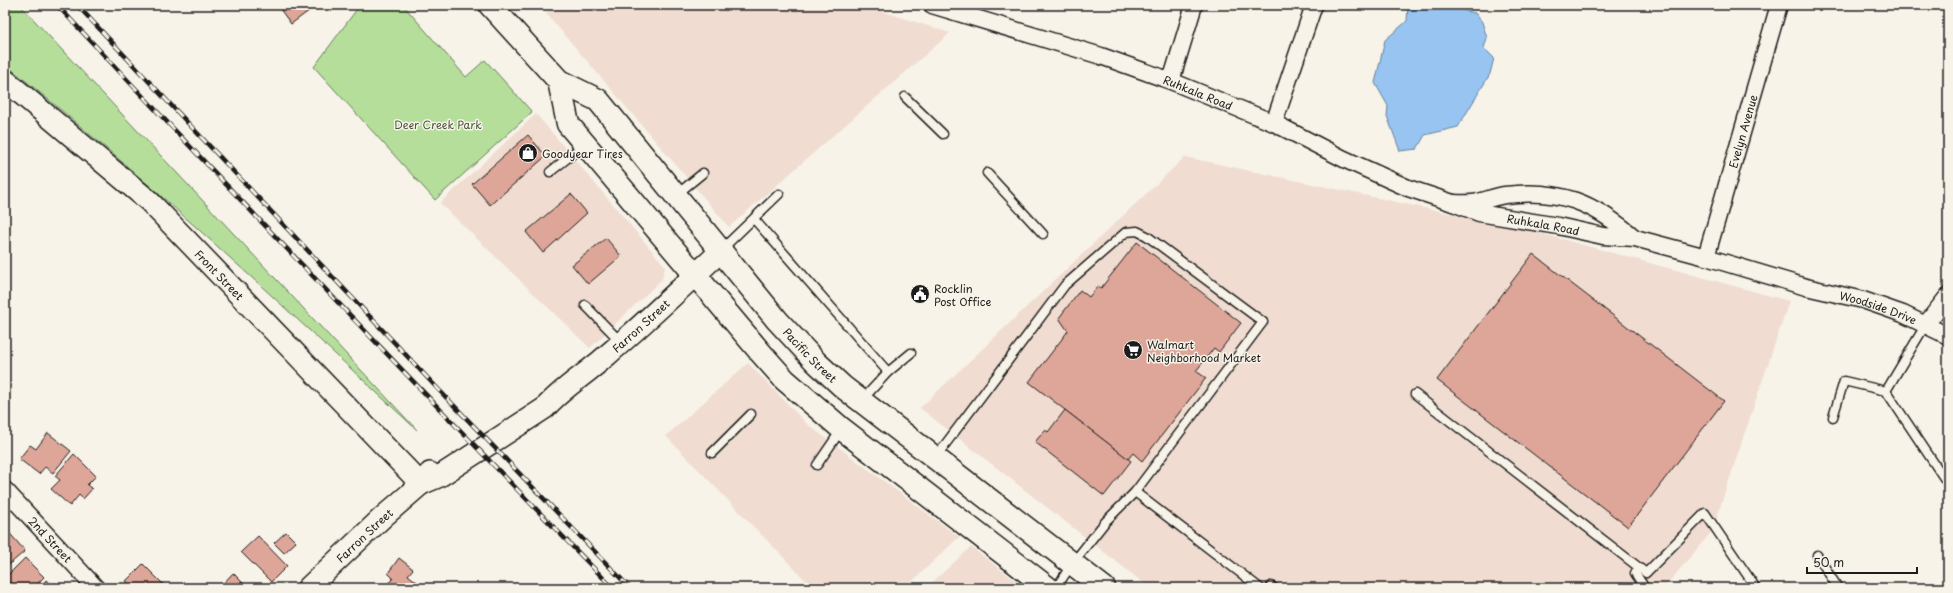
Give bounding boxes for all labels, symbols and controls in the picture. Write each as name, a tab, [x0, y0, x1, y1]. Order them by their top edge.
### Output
street label: Ruhkala Road	[1161, 70, 1235, 114]
street label: Evelyn Avenue	[1724, 92, 1761, 170]
park label: Deer Creek Park	[394, 116, 482, 133]
shop icon: Goodyear Tires	[517, 142, 539, 164]
place label: Goodyear Tires	[542, 145, 623, 162]
street label: Ruhkala Road	[1506, 209, 1581, 239]
street label: Front Street	[191, 245, 248, 304]
place label: Rocklin Post Office	[934, 280, 992, 310]
public building icon: Rocklin Post Office	[909, 283, 931, 305]
street label: Woodside Drive	[1838, 286, 1920, 328]
street label: Farron Street	[608, 295, 673, 356]
street label: Pacific Street	[780, 324, 842, 387]
place label: Walmart Neighborhood Market	[1147, 336, 1262, 366]
supermarket icon: Walmart Neighborhood Market	[1122, 339, 1144, 361]
street label: Farron Street	[332, 504, 396, 566]
street label: 2nd Street	[25, 512, 77, 566]
scale bar	[1807, 549, 1917, 575]
text: 50 m	[1813, 553, 1844, 571]

